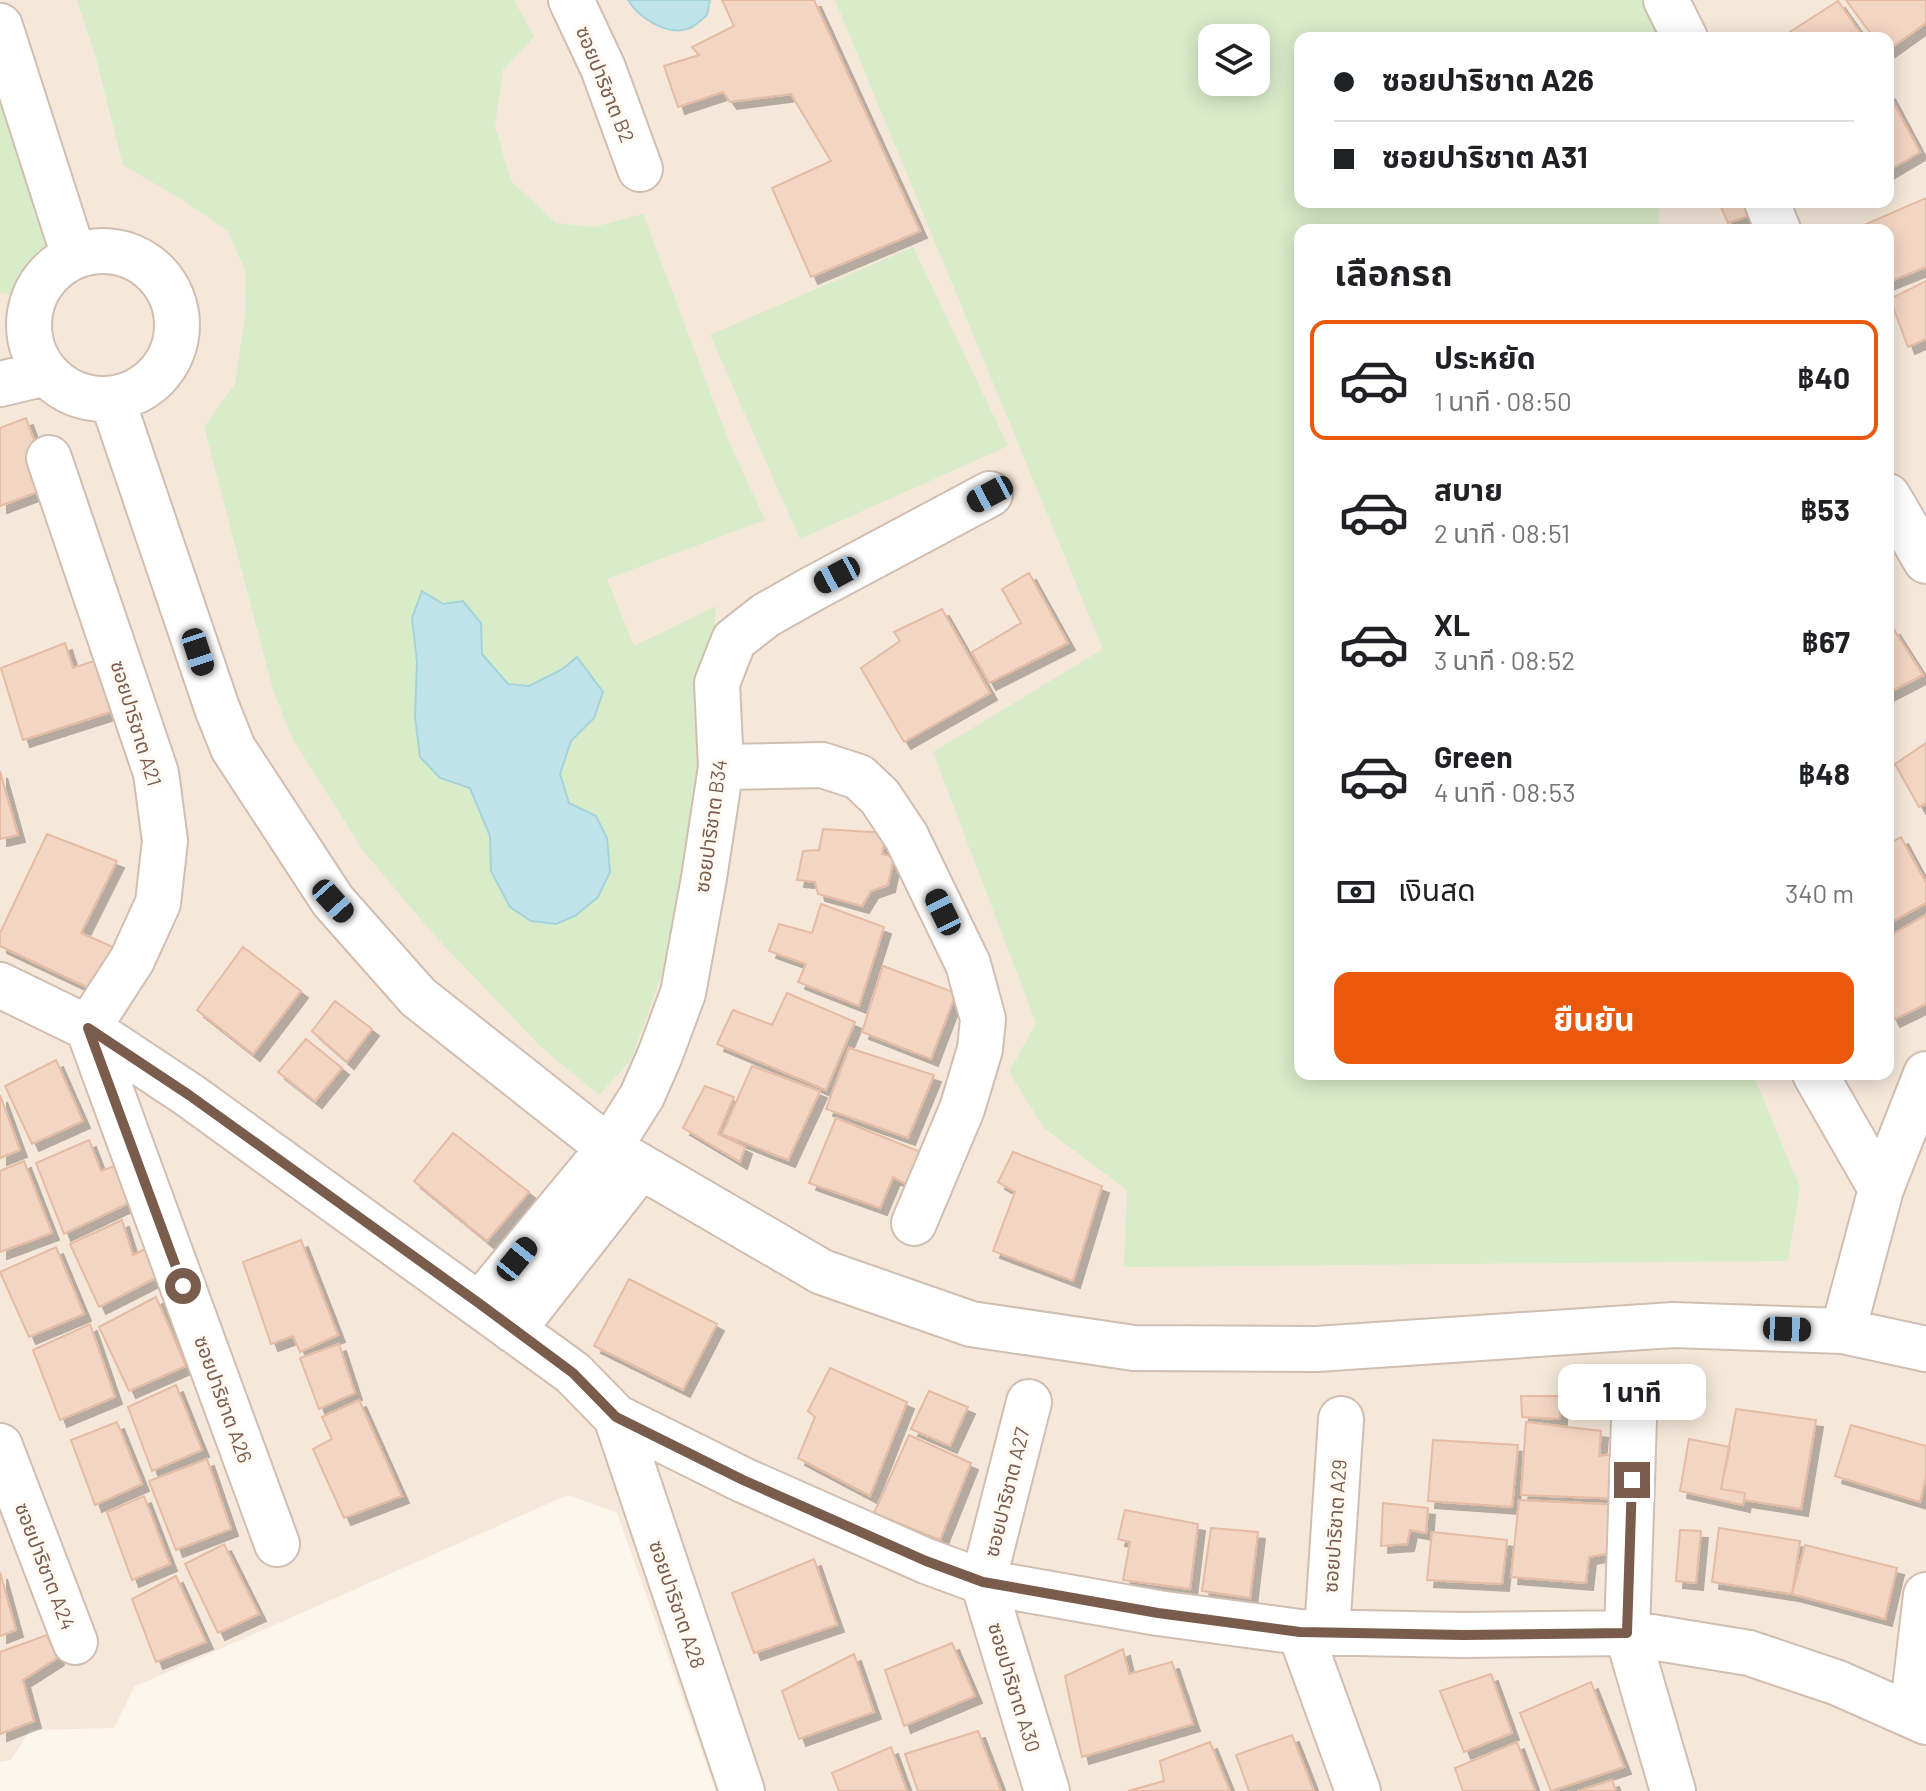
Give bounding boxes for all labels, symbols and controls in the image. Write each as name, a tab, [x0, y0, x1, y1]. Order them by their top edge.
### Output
street label: ซอยปาริชาต B2	[572, 22, 640, 146]
map controls	[1198, 24, 1270, 96]
button: layers	[1198, 24, 1270, 96]
text: ซอยปาริชาต A26	[1382, 61, 1594, 97]
text: ซอยปาริชาต A31	[1382, 138, 1588, 174]
text: เลือกรถ	[1334, 250, 1453, 293]
text: ประหยัด	[1434, 339, 1536, 375]
icon: car	[1338, 344, 1410, 416]
text: ฿40	[1797, 359, 1850, 395]
text: 1 นาที · 08:50	[1434, 385, 1572, 416]
text: สบาย	[1434, 471, 1503, 507]
car	[963, 472, 1017, 516]
icon: car	[1338, 476, 1410, 548]
text: ฿53	[1800, 491, 1850, 527]
text: 2 นาที · 08:51	[1434, 517, 1570, 548]
car	[810, 553, 864, 597]
text: XL	[1434, 606, 1470, 642]
icon: car	[1338, 608, 1410, 680]
text: ฿67	[1802, 623, 1850, 659]
car	[179, 625, 217, 679]
text: 3 นาที · 08:52	[1434, 644, 1575, 675]
street label: ซอยปาริชาต A21	[107, 657, 167, 789]
text: Green	[1434, 738, 1513, 774]
icon: car	[1338, 740, 1410, 812]
text: ฿48	[1798, 755, 1850, 791]
street label: ซอยปาริชาต B34	[689, 758, 731, 894]
text: 4 นาที · 08:53	[1434, 776, 1576, 807]
icon: cash	[1334, 870, 1378, 914]
text: เงินสด	[1398, 871, 1476, 907]
car	[308, 875, 358, 927]
text: 340 m	[1785, 877, 1854, 908]
car	[922, 885, 964, 939]
button: ยืนยัน	[1334, 972, 1854, 1064]
car	[493, 1233, 541, 1285]
route start	[165, 1268, 201, 1304]
car	[1763, 1316, 1811, 1342]
street label: ซอยปาริชาต A26	[190, 1332, 258, 1466]
callout: 1 นาที	[1558, 1364, 1706, 1420]
text: 1 นาที	[1602, 1376, 1662, 1407]
street label: ซอยปาริชาต A27	[978, 1424, 1034, 1559]
street label: ซอยปาริชาต A29	[1317, 1459, 1351, 1593]
route end	[1614, 1462, 1650, 1498]
street label: ซอยปาริชาต A24	[11, 1499, 81, 1633]
street label: ซอยปาริชาต A28	[645, 1537, 711, 1671]
street label: ซอยปาริชาต A30	[984, 1619, 1046, 1755]

